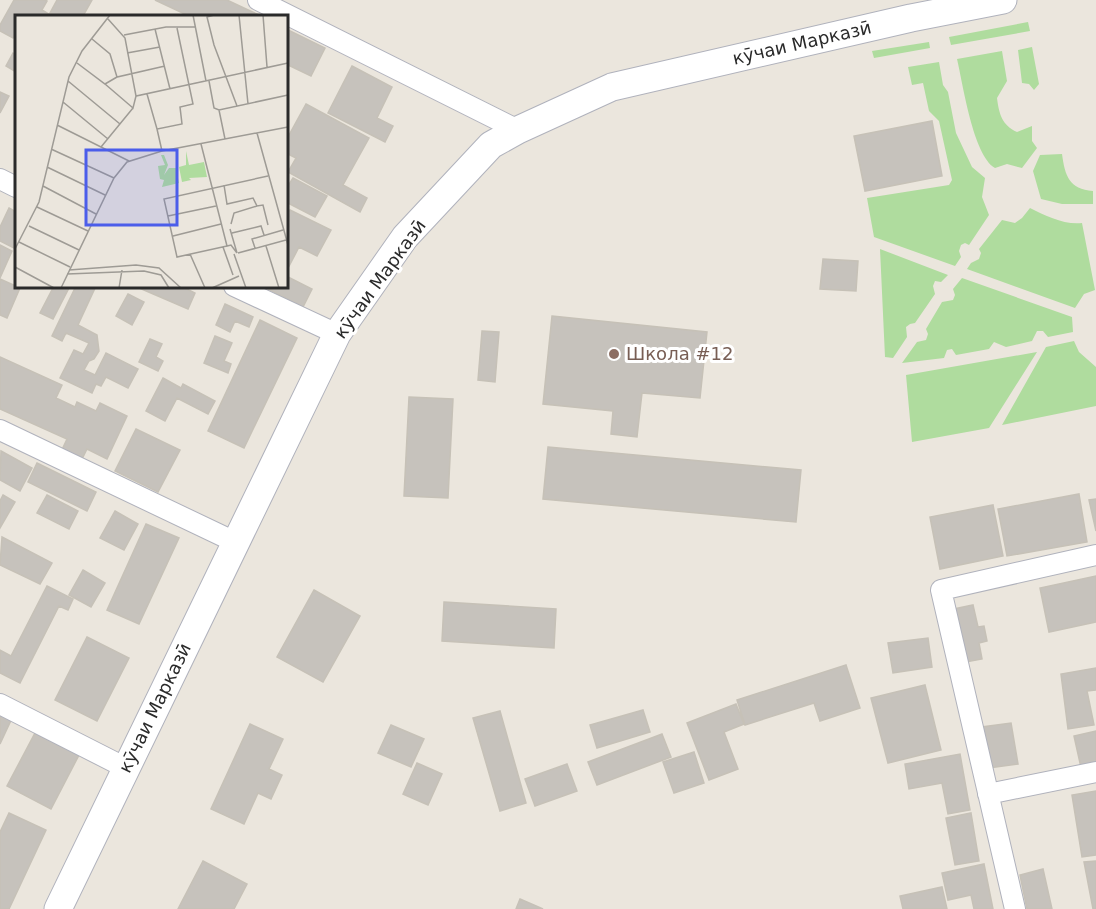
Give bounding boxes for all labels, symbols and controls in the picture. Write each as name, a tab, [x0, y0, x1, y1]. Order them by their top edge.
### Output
inset map	[15, 15, 288, 288]
street label: кӯчаи Марказӣ	[730, 16, 873, 69]
street label: кӯчаи Марказӣ	[329, 215, 430, 342]
place label: Школа #12	[626, 343, 733, 364]
marker: Школа #12	[607, 347, 621, 361]
street label: кӯчаи Марказӣ	[114, 639, 195, 776]

